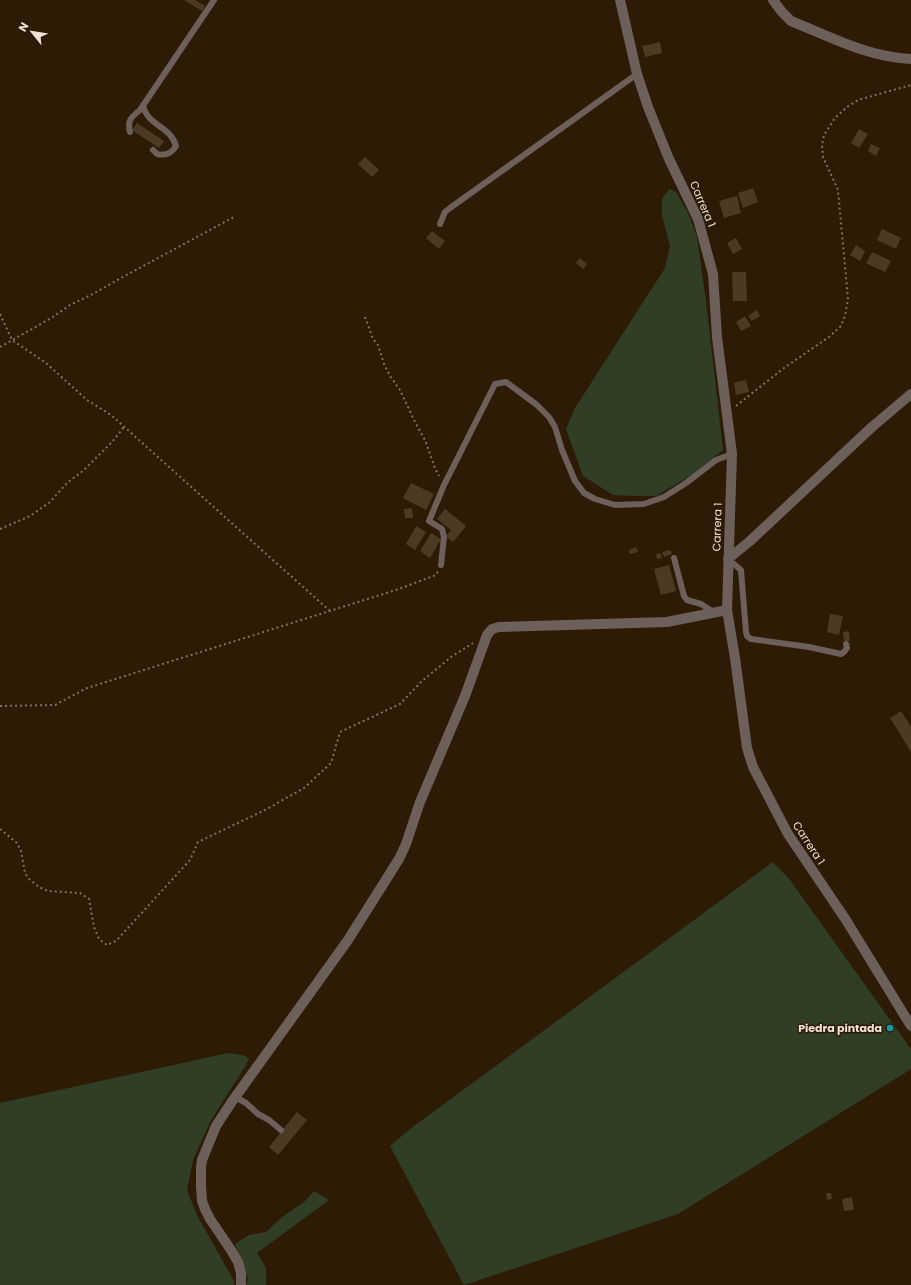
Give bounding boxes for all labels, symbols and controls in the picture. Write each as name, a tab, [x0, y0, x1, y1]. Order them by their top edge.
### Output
north arrow	[12, 12, 52, 52]
text: N	[14, 19, 32, 35]
street label: Carrera 1	[686, 178, 720, 230]
street label: Carrera 1	[708, 502, 726, 552]
street label: Carrera 1	[789, 818, 829, 868]
place label: Piedra pintada	[798, 1020, 882, 1036]
marker: Piedra pintada	[885, 1023, 895, 1033]

